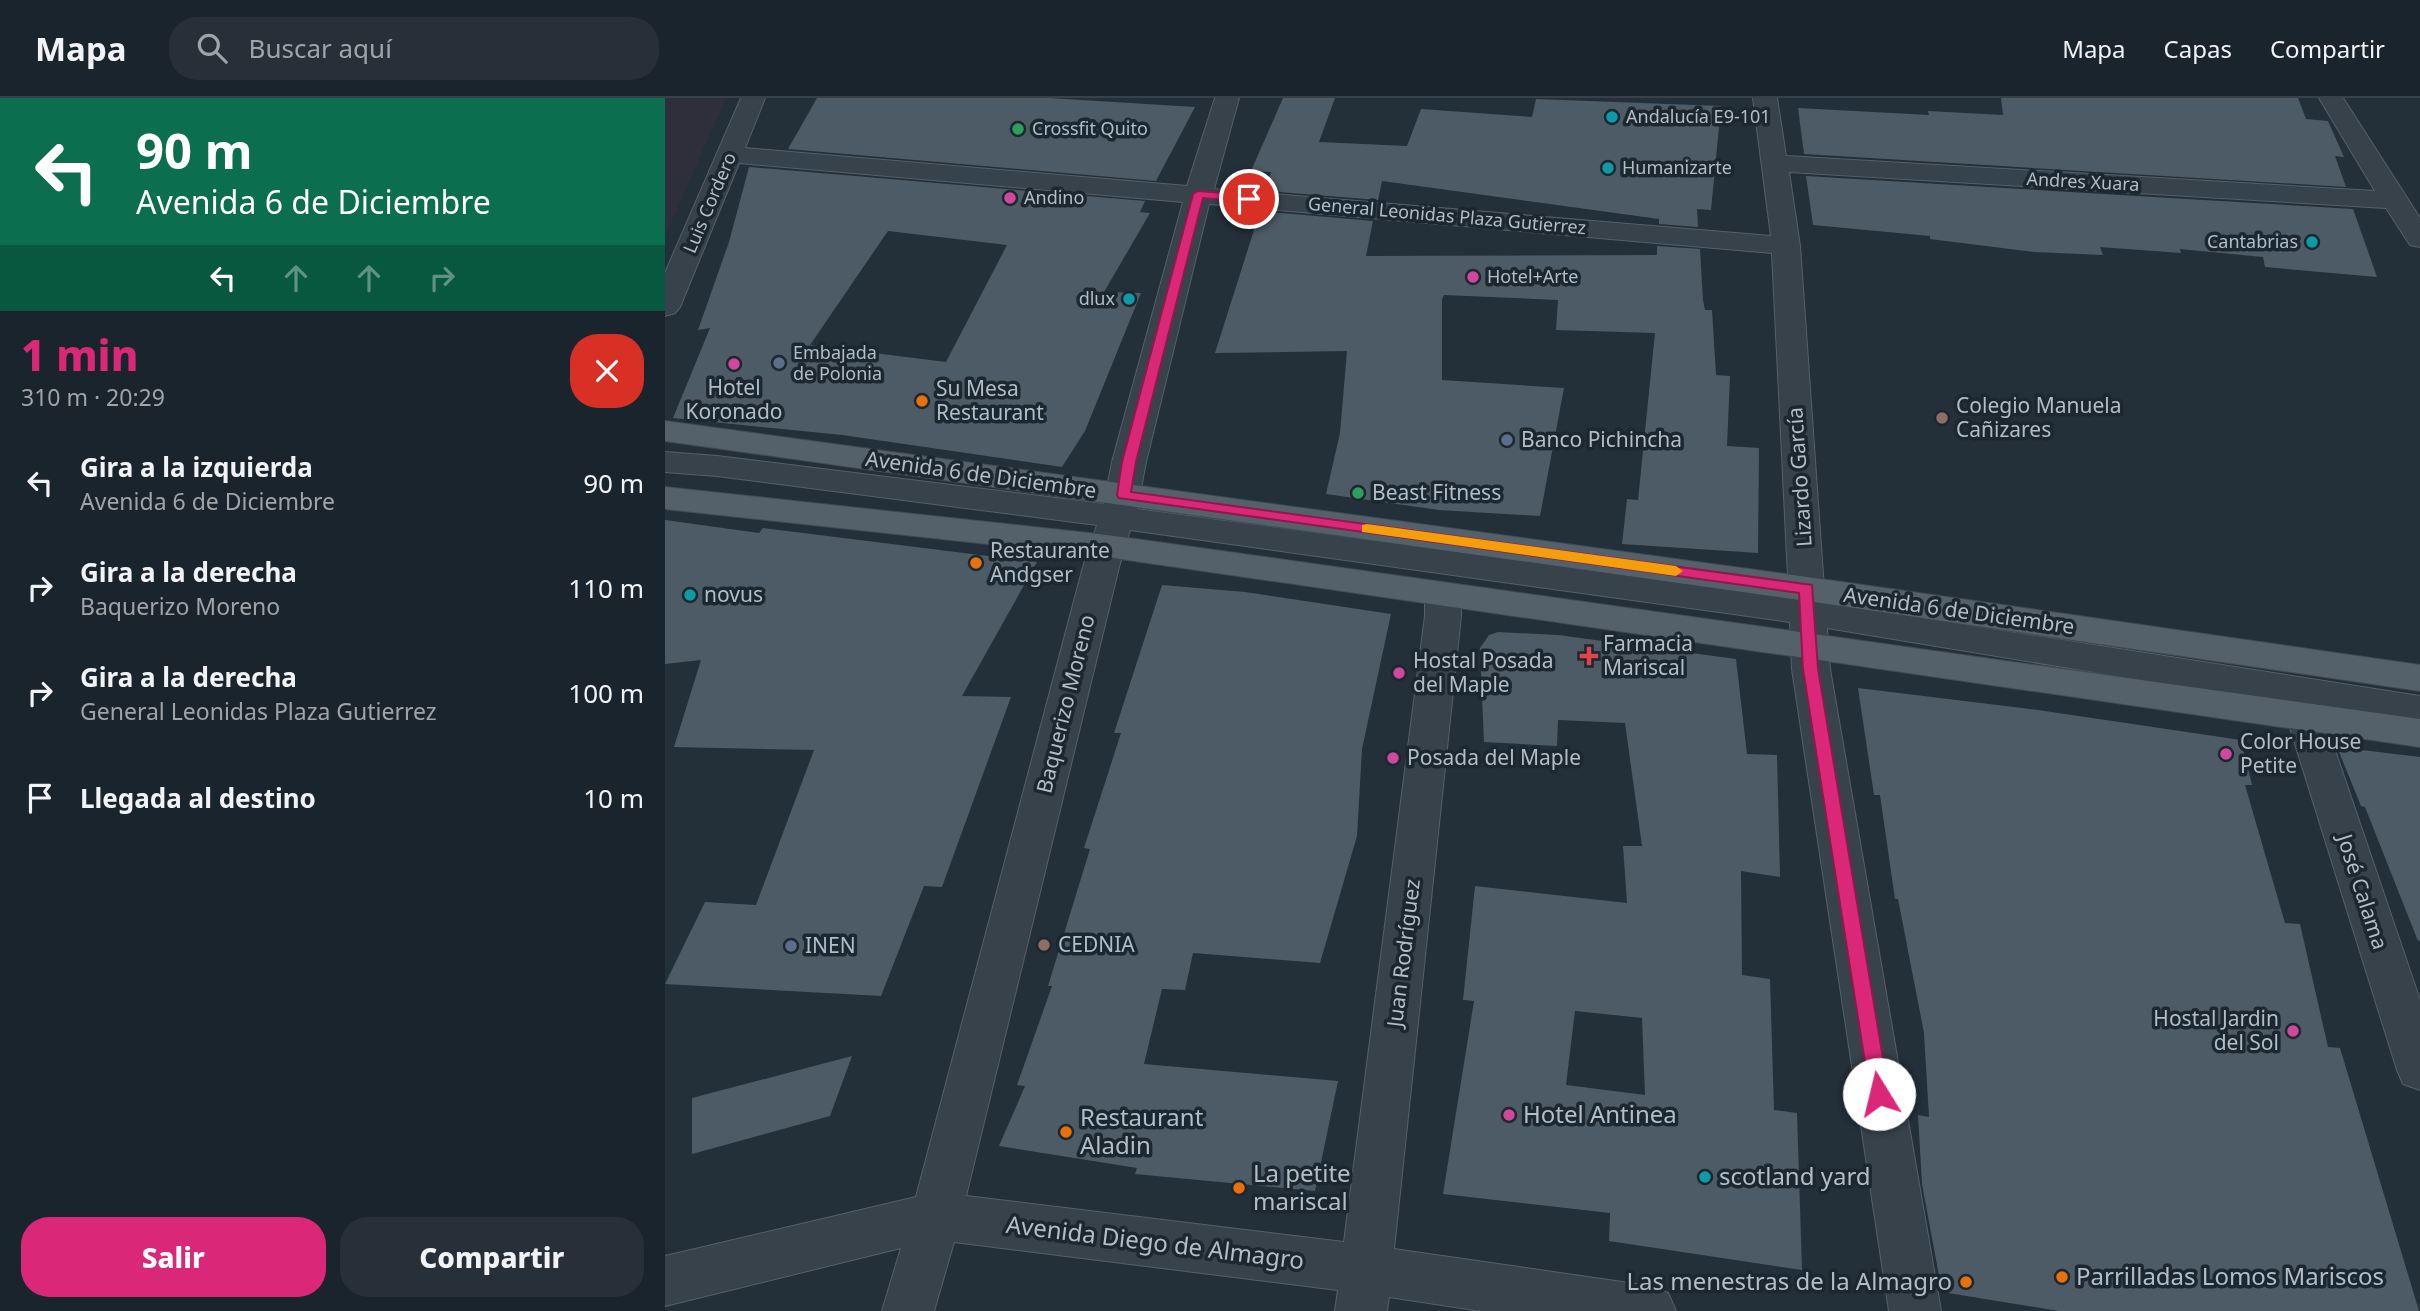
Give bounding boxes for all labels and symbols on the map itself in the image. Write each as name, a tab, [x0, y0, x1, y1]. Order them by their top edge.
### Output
place label: Andalucía E9-101	[1626, 104, 1771, 128]
marker: Andalucía E9-101	[1604, 109, 1620, 125]
place label: Crossfit Quito	[1032, 116, 1148, 140]
marker: Crossfit Quito	[1010, 121, 1026, 137]
street label: Luis Cordero	[677, 149, 741, 257]
place label: Humanizarte	[1622, 155, 1732, 179]
marker: Humanizarte	[1600, 160, 1616, 176]
street label: Andres Xuara	[2026, 166, 2140, 196]
pin	[1219, 169, 1279, 229]
place label: Andino	[1024, 185, 1084, 209]
marker: Andino	[1002, 190, 1018, 206]
street label: General Leonidas Plaza Gutierrez	[1307, 191, 1587, 239]
place label: Cantabrias	[2207, 229, 2298, 253]
marker: Cantabrias	[2304, 234, 2320, 250]
place label: Hotel+Arte	[1487, 264, 1578, 288]
marker: Hotel+Arte	[1465, 269, 1481, 285]
place label: dlux	[1079, 286, 1115, 310]
marker: dlux	[1121, 291, 1137, 307]
place label: Embajada de Polonia	[793, 340, 882, 385]
marker: Embajada de Polonia	[771, 355, 787, 371]
marker: Hotel Koronado	[726, 356, 742, 372]
place label: Hotel Koronado	[685, 373, 783, 425]
place label: Su Mesa Restaurant	[936, 374, 1044, 426]
place label: Colegio Manuela Cañizares	[1956, 391, 2122, 443]
marker: Su Mesa Restaurant	[914, 393, 930, 409]
street label: Lizardo García	[1780, 406, 1818, 548]
marker: Colegio Manuela Cañizares	[1934, 410, 1950, 426]
place label: Banco Pichincha	[1521, 425, 1682, 453]
marker: Banco Pichincha	[1499, 432, 1515, 448]
street label: Avenida 6 de Diciembre	[864, 444, 1098, 504]
place label: Beast Fitness	[1372, 478, 1501, 506]
marker: Beast Fitness	[1350, 485, 1366, 501]
place label: Restaurante Andgser	[990, 536, 1110, 588]
marker: Restaurante Andgser	[968, 555, 984, 571]
place label: novus	[704, 580, 763, 608]
street label: Avenida 6 de Diciembre	[1842, 580, 2076, 640]
marker: novus	[682, 587, 698, 603]
street label: Baquerizo Moreno	[1029, 612, 1101, 796]
place label: Farmacia Mariscal	[1603, 629, 1693, 681]
place label: Hostal Posada del Maple	[1413, 646, 1554, 698]
marker: Farmacia Mariscal	[1581, 648, 1597, 664]
marker: Hostal Posada del Maple	[1391, 665, 1407, 681]
place label: Color House Petite	[2240, 727, 2361, 779]
place label: Posada del Maple	[1407, 743, 1581, 771]
marker: Color House Petite	[2218, 746, 2234, 762]
marker: Posada del Maple	[1385, 750, 1401, 766]
street label: José Calama	[2331, 829, 2395, 953]
street label: Juan Rodríguez	[1380, 877, 1426, 1031]
place label: CEDNIA	[1058, 930, 1135, 958]
place label: INEN	[805, 931, 856, 959]
marker: CEDNIA	[1036, 937, 1052, 953]
marker: INEN	[783, 938, 799, 954]
place label: Hostal Jardin del Sol	[2153, 1004, 2279, 1056]
marker: Hostal Jardin del Sol	[2285, 1023, 2301, 1039]
position arrow	[1842, 1057, 1916, 1131]
place label: Hotel Antinea	[1523, 1097, 1677, 1130]
place label: Restaurant Aladin	[1080, 1100, 1204, 1161]
marker: Hotel Antinea	[1501, 1107, 1517, 1123]
marker: Restaurant Aladin	[1058, 1124, 1074, 1140]
place label: La petite mariscal	[1253, 1156, 1351, 1217]
place label: scotland yard	[1719, 1159, 1871, 1192]
marker: scotland yard	[1697, 1169, 1713, 1185]
marker: La petite mariscal	[1231, 1180, 1247, 1196]
street label: Avenida Diego de Almagro	[1004, 1207, 1306, 1276]
place label: Parrilladas Lomos Mariscos	[2076, 1259, 2384, 1292]
place label: Las menestras de la Almagro	[1627, 1264, 1952, 1297]
marker: Parrilladas Lomos Mariscos	[2054, 1269, 2070, 1285]
marker: Las menestras de la Almagro	[1958, 1274, 1974, 1290]

